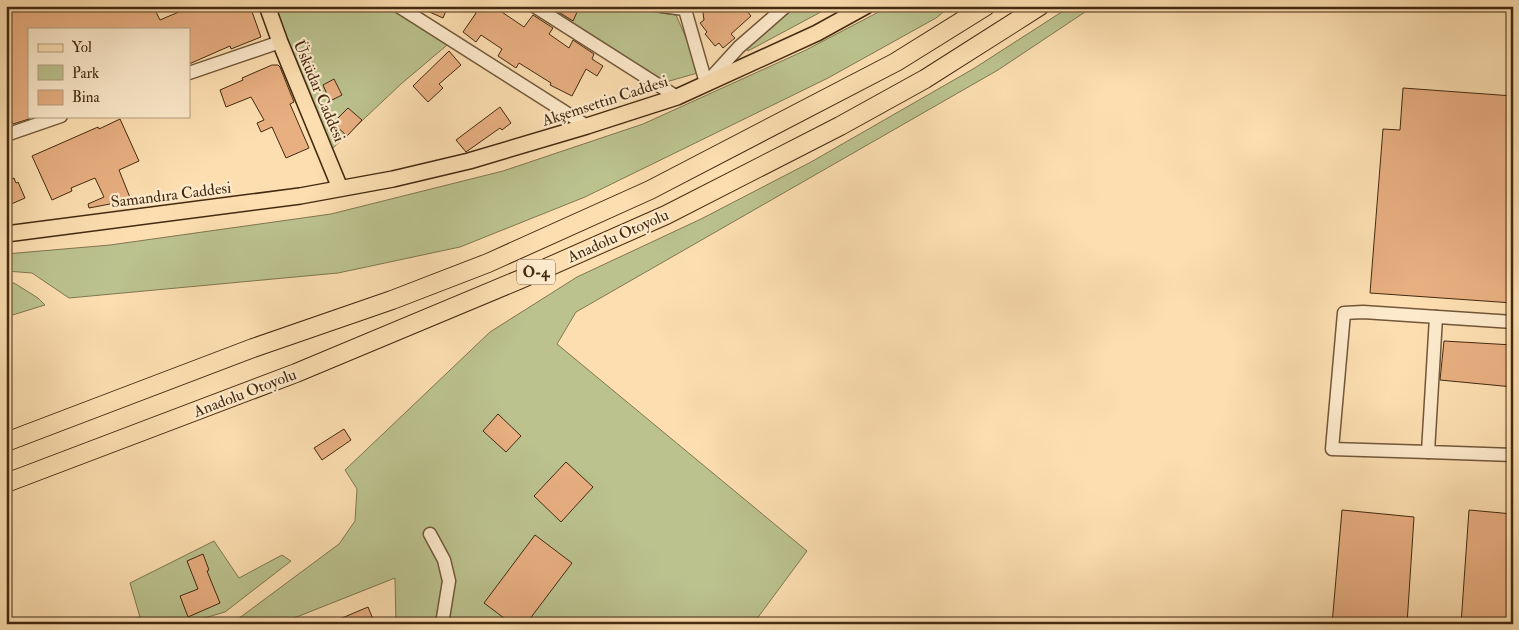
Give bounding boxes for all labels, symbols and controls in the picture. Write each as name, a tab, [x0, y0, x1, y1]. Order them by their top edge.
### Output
legend	[28, 28, 190, 118]
street label: Üsküdar Caddesi	[289, 37, 349, 145]
text: Yol	[72, 38, 92, 57]
text: Park	[72, 64, 99, 83]
street label: Akşemsettin Caddesi	[539, 71, 671, 131]
text: Bina	[72, 88, 100, 107]
street label: Samandıra Caddesi	[110, 178, 232, 212]
street label: Anadolu Otoyolu	[563, 205, 672, 268]
road number: O-4	[517, 260, 555, 284]
street label: Anadolu Otoyolu	[190, 364, 299, 422]

